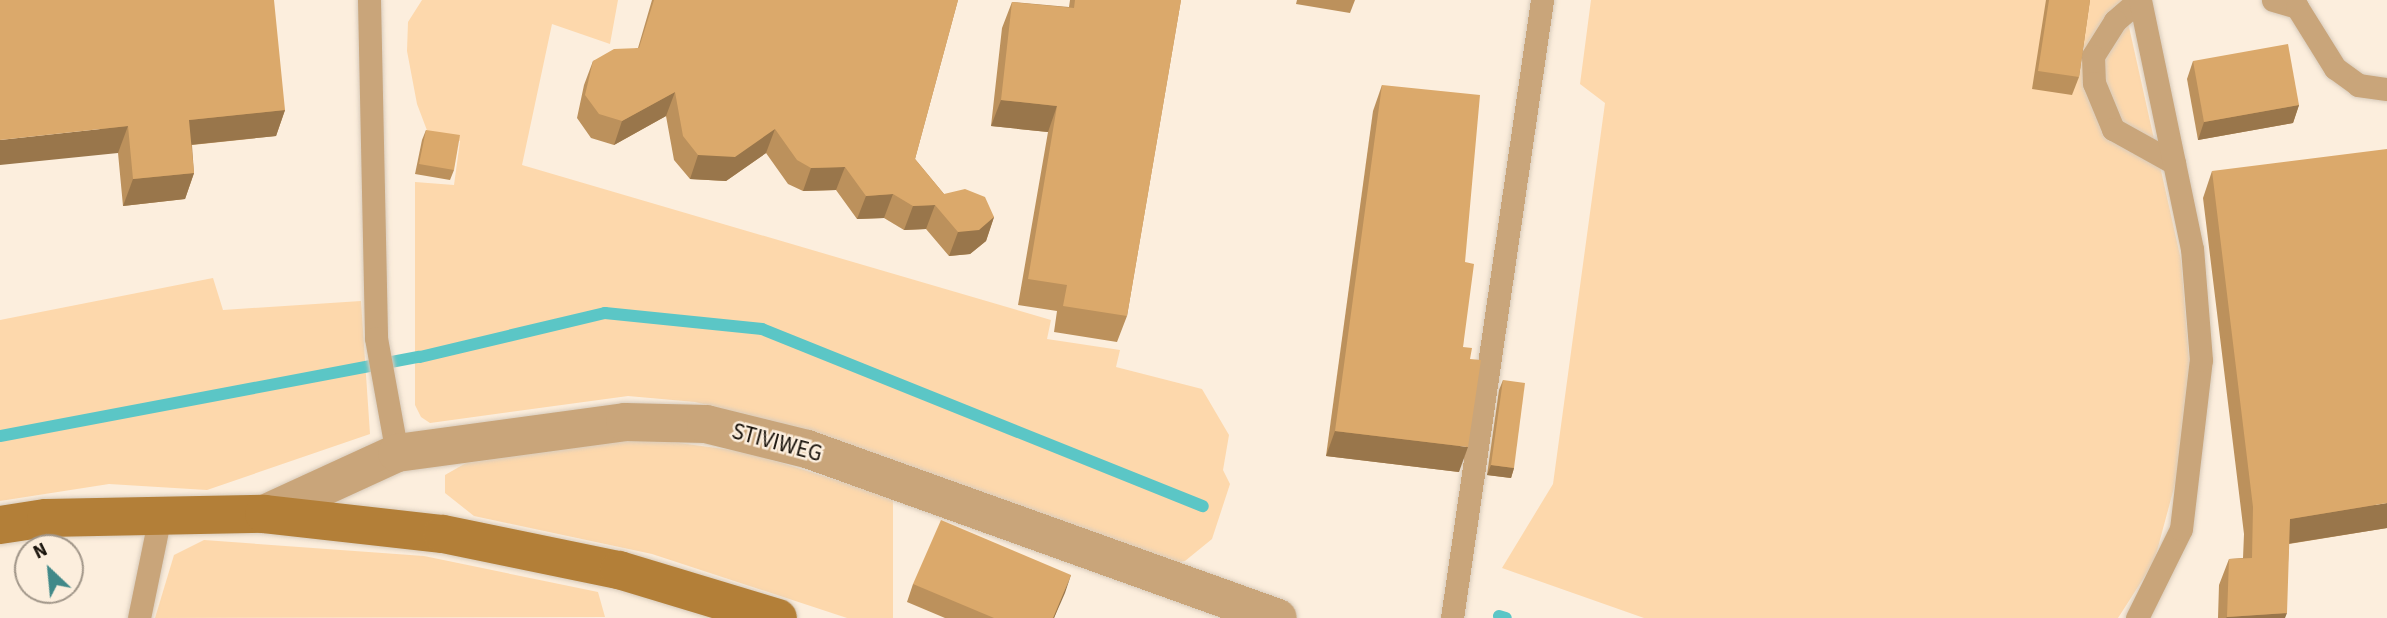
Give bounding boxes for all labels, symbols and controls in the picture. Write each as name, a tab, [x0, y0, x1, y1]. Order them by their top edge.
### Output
street label: STIVIWEG	[729, 418, 825, 468]
north arrow	[14, 534, 84, 604]
text: N	[29, 537, 52, 566]

